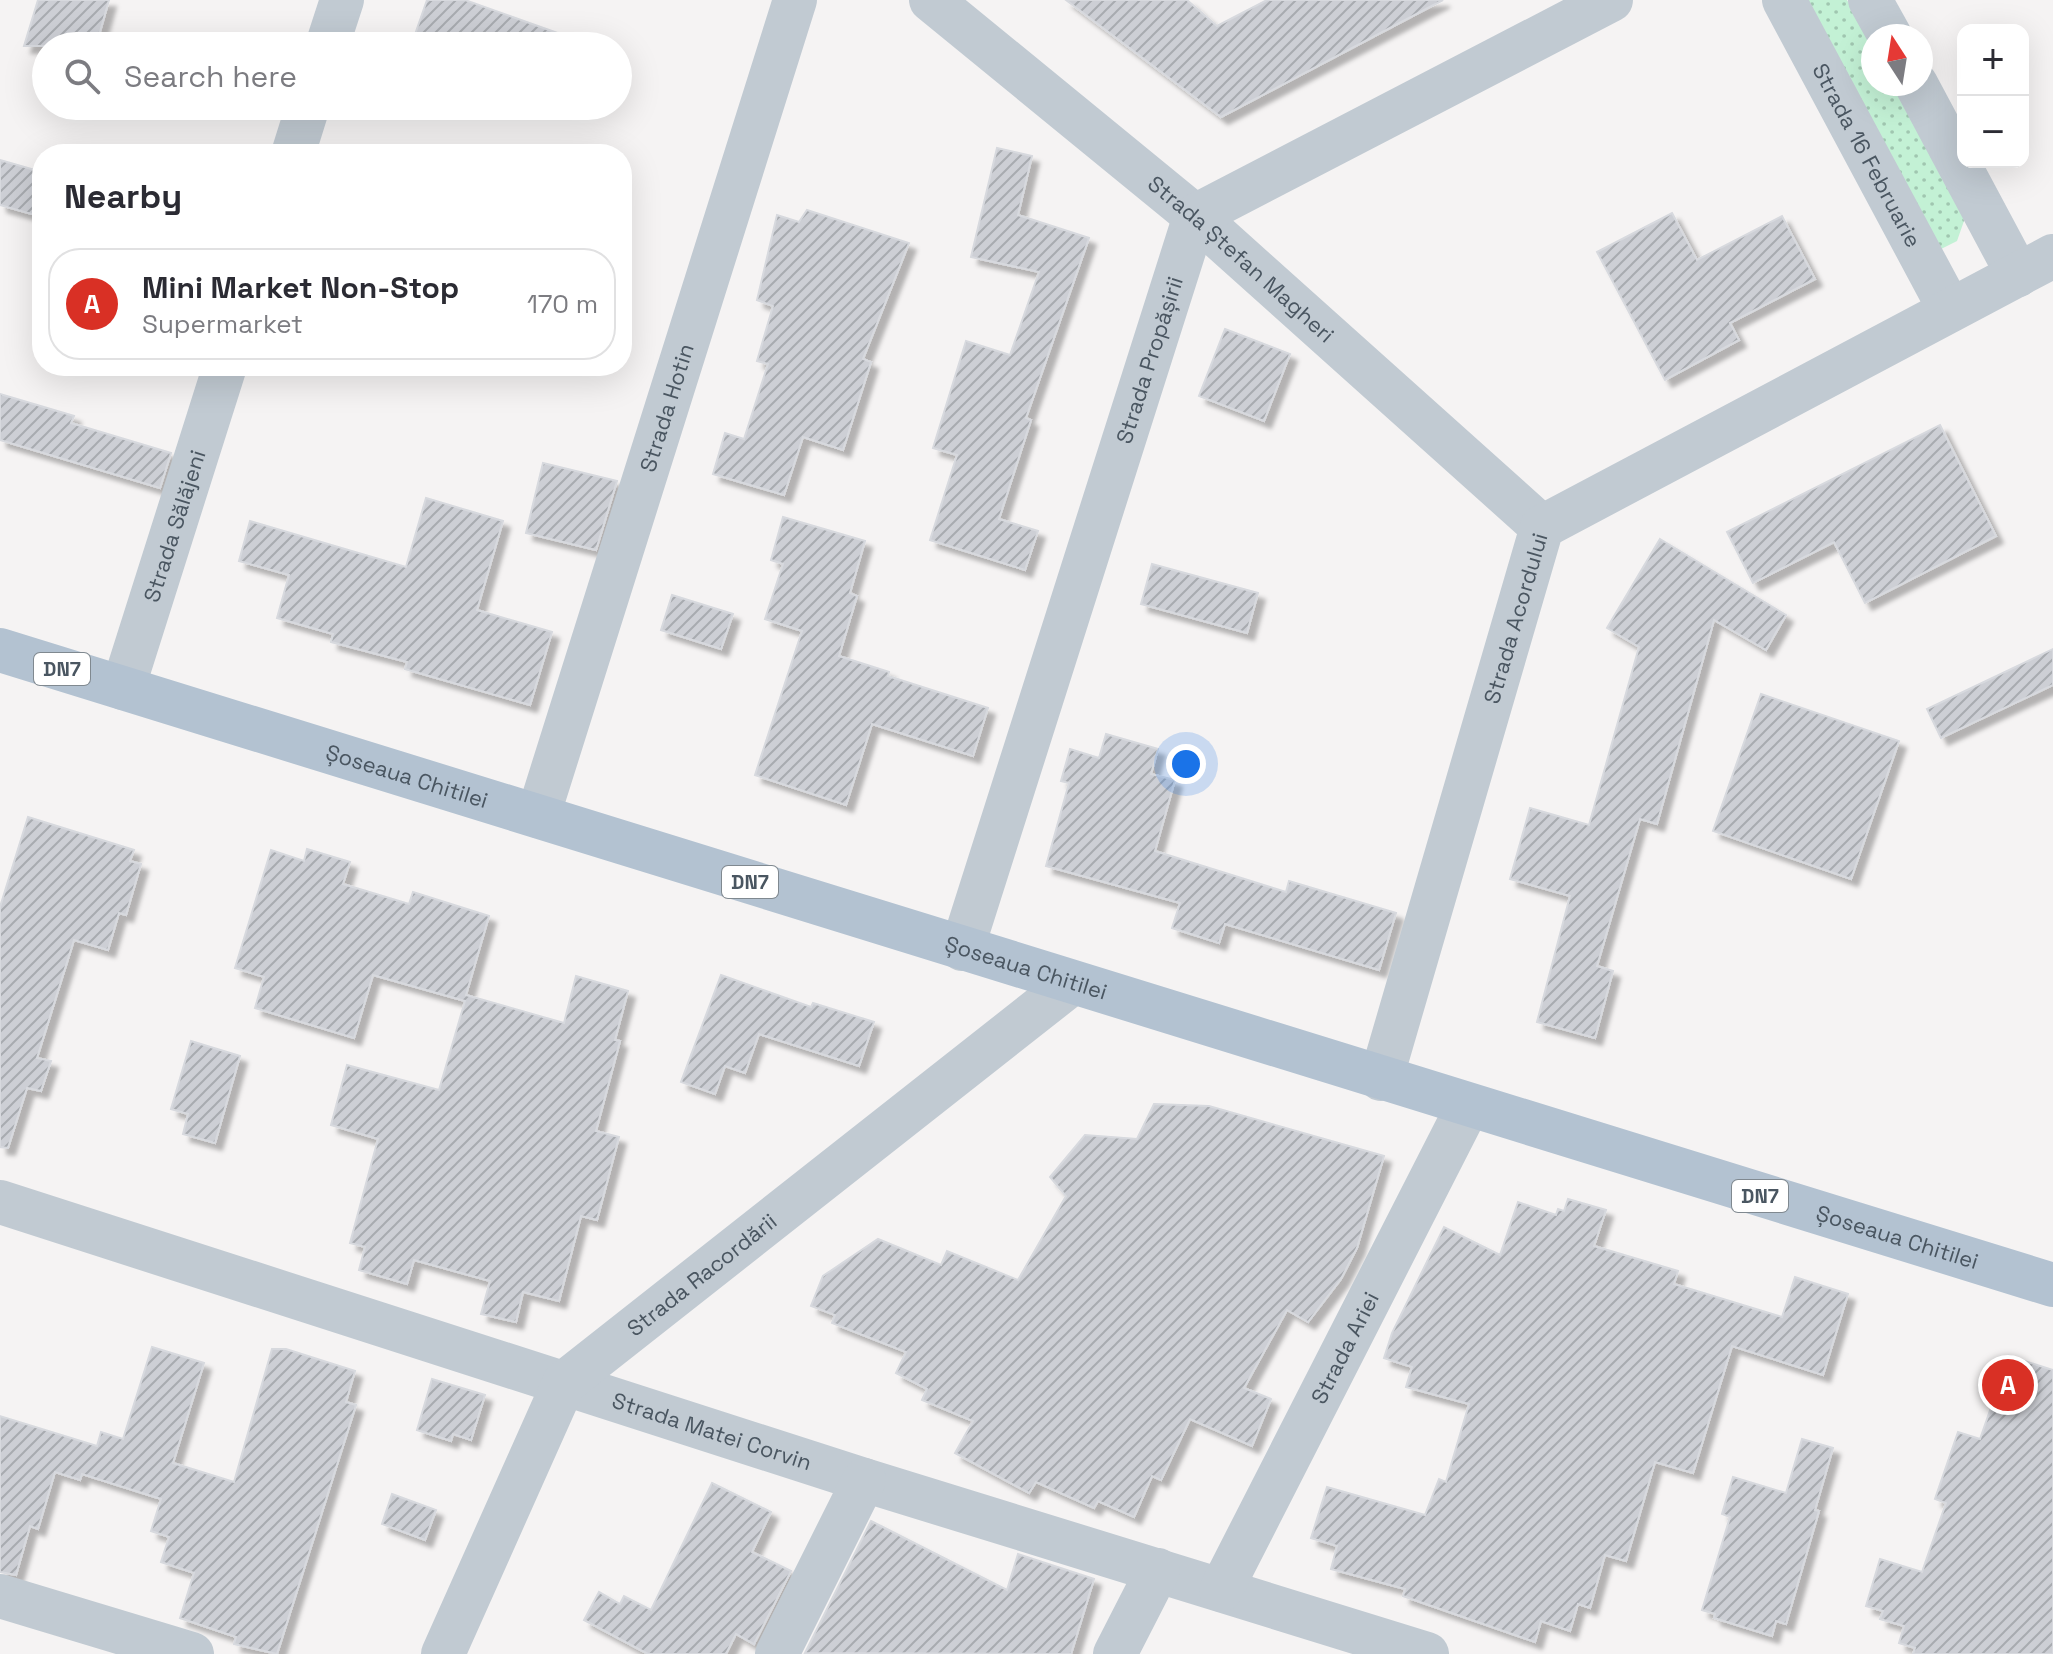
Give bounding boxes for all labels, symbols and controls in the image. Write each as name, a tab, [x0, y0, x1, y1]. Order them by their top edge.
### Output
north arrow	[1861, 24, 1933, 96]
map controls	[1957, 24, 2029, 168]
button: +	[1957, 24, 2029, 96]
search box	[32, 32, 632, 120]
icon: search	[60, 54, 104, 98]
text: Search here	[124, 57, 297, 96]
street label: Strada 16 Februarie	[1806, 58, 1928, 252]
button: −	[1957, 96, 2029, 168]
street label: Strada Ștefan Magheri	[1142, 169, 1340, 348]
text: Nearby	[64, 175, 182, 218]
text: Mini Market Non-Stop	[142, 268, 459, 307]
street label: Strada Propășirii	[1110, 273, 1189, 447]
text: A	[84, 287, 100, 321]
text: 170 m	[527, 287, 598, 321]
text: Supermarket	[142, 307, 303, 341]
street label: Strada Hotin	[633, 340, 700, 475]
street label: Strada Sălăjeni	[137, 446, 212, 605]
street label: Strada Acordului	[1477, 530, 1554, 707]
road number: DN7	[34, 653, 90, 685]
street label: Șoseaua Chitilei	[322, 738, 491, 814]
your location	[1166, 744, 1206, 784]
road number: DN7	[722, 866, 778, 898]
street label: Șoseaua Chitilei	[942, 929, 1111, 1006]
road number: DN7	[1732, 1180, 1788, 1212]
street label: Șoseaua Chitilei	[1813, 1199, 1982, 1275]
street label: Strada Racordării	[621, 1207, 782, 1342]
street label: Strada Ariei	[1304, 1287, 1385, 1408]
pin: A	[1982, 1355, 2034, 1415]
street label: Strada Matei Corvin	[609, 1386, 815, 1476]

